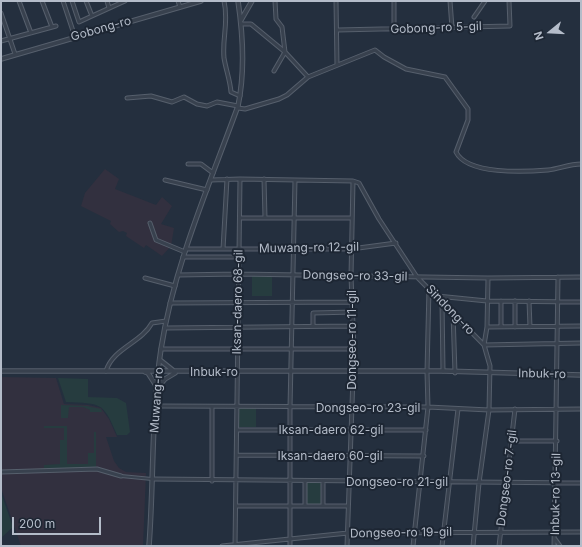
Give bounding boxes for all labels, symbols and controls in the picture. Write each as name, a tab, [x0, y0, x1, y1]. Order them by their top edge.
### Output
north arrow	[530, 12, 570, 52]
street label: Gobong-ro	[69, 14, 133, 44]
street label: Gobong-ro 5-gil	[390, 19, 482, 37]
text: N	[531, 30, 547, 42]
street label: Muwang-ro 12-gil	[259, 240, 359, 256]
street label: Iksan-daero 68-gil	[230, 249, 246, 355]
street label: Dongseo-ro 33-gil	[303, 268, 407, 284]
street label: Sindong-ro	[423, 282, 477, 338]
street label: Dongseo-ro 11-gil	[345, 290, 359, 390]
street label: Inbuk-ro	[190, 365, 238, 379]
street label: Inbuk-ro	[518, 366, 566, 382]
street label: Muwang-ro	[148, 367, 166, 433]
street label: Dongseo-ro 23-gil	[316, 401, 420, 415]
street label: Iksan-daero 62-gil	[279, 423, 383, 437]
street label: Dongseo-ro 7-gil	[494, 429, 520, 527]
street label: Iksan-daero 60-gil	[277, 449, 383, 463]
street label: Inbuk-ro 13-gil	[548, 453, 564, 535]
street label: Dongseo-ro 21-gil	[346, 475, 448, 489]
scale bar	[14, 509, 103, 535]
text: 200 m	[19, 516, 55, 531]
street label: Dongseo-ro 19-gil	[350, 525, 452, 541]

